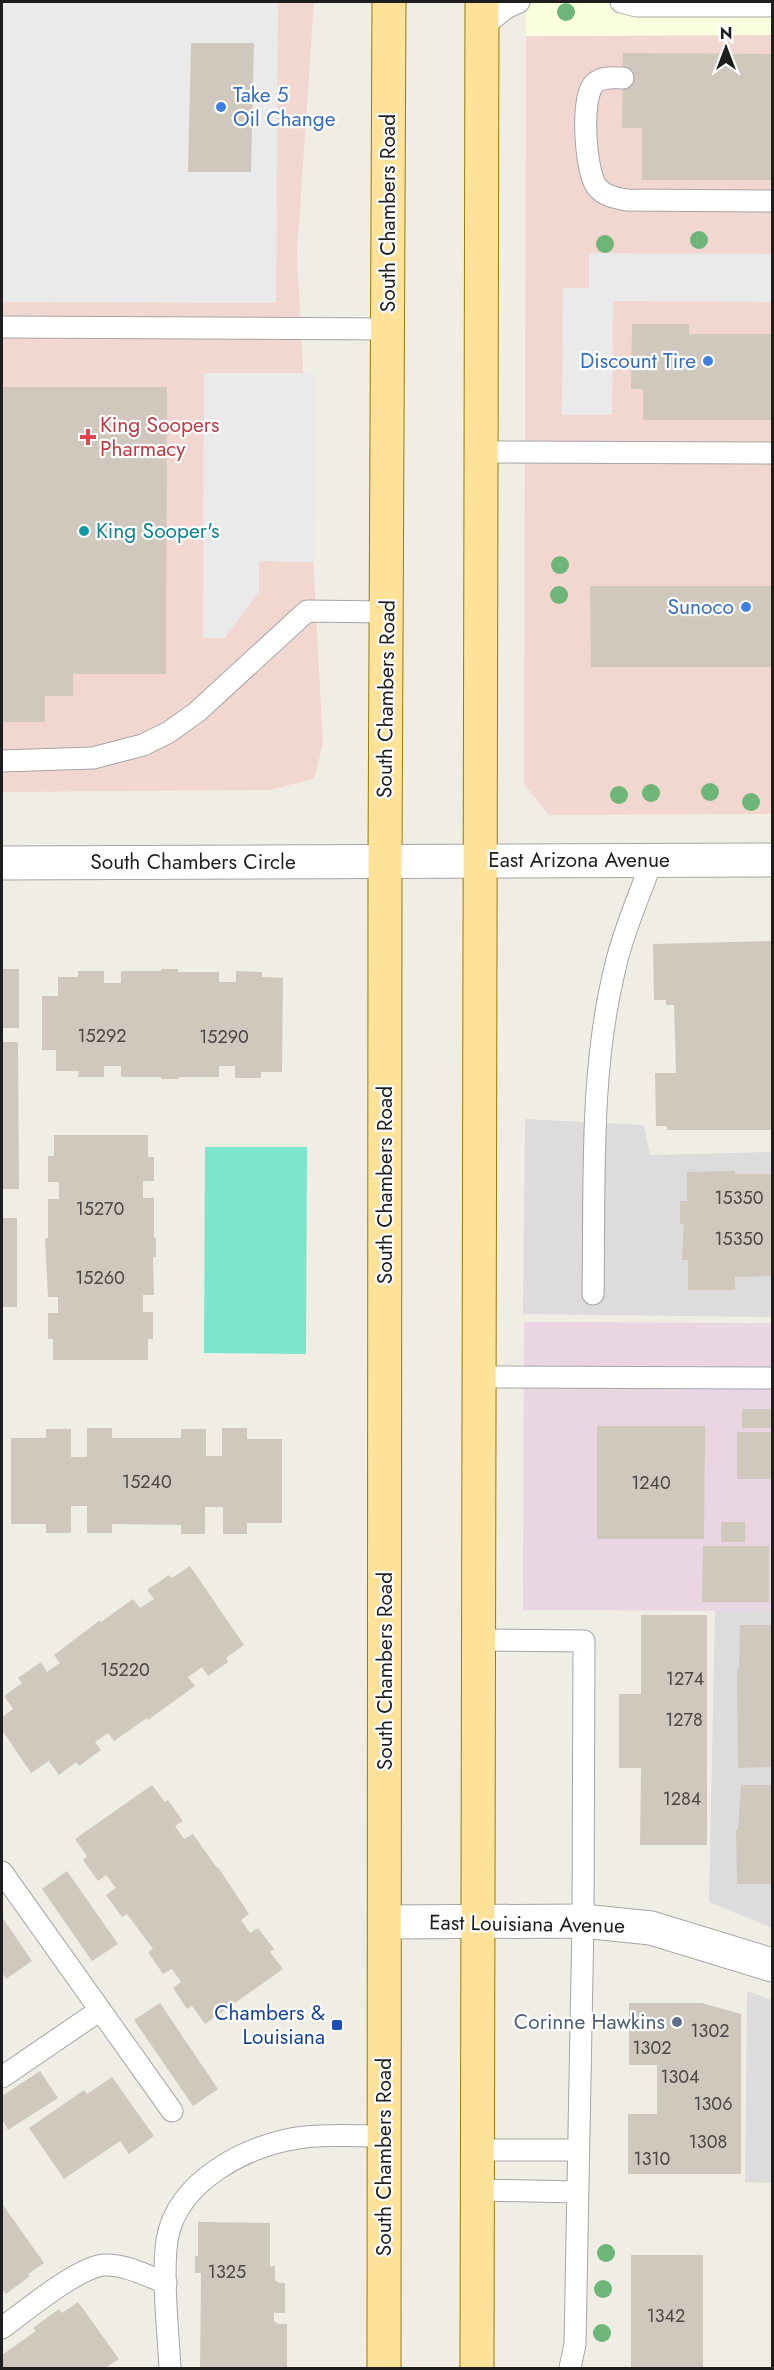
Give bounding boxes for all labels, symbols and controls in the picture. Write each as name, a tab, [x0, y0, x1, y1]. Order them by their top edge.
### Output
north arrow	[696, 18, 756, 78]
text: N	[720, 22, 732, 45]
place label: Take 5 Oil Change	[233, 80, 336, 134]
marker: Take 5 Oil Change	[214, 100, 228, 114]
street label: South Chambers Road	[373, 114, 403, 312]
place label: Discount Tire	[580, 346, 696, 376]
marker: Discount Tire	[701, 354, 715, 368]
place label: King Soopers Pharmacy	[100, 410, 220, 464]
marker: King Soopers Pharmacy	[81, 430, 95, 444]
place label: King Sooper's	[96, 516, 219, 546]
marker: King Sooper's	[77, 524, 91, 538]
place label: Sunoco	[667, 592, 734, 622]
street label: South Chambers Road	[369, 600, 403, 798]
marker: Sunoco	[739, 600, 753, 614]
street label: East Arizona Avenue	[488, 845, 670, 875]
street label: South Chambers Circle	[90, 847, 296, 877]
house number: 15292	[77, 1023, 127, 1049]
house number: 15290	[199, 1024, 249, 1050]
street label: South Chambers Road	[370, 1086, 400, 1284]
house number: 15350	[714, 1185, 764, 1211]
house number: 15270	[76, 1196, 125, 1222]
house number: 15350	[714, 1226, 764, 1252]
house number: 15260	[75, 1265, 125, 1291]
house number: 15240	[122, 1469, 172, 1495]
house number: 1240	[631, 1470, 671, 1496]
street label: South Chambers Road	[370, 1572, 400, 1770]
house number: 15220	[100, 1657, 150, 1683]
house number: 1274	[666, 1666, 704, 1692]
house number: 1278	[665, 1707, 703, 1733]
house number: 1284	[663, 1786, 701, 1812]
street label: East Louisiana Avenue	[429, 1907, 625, 1941]
place label: Chambers & Louisiana	[214, 1998, 325, 2052]
place label: Corinne Hawkins	[514, 2007, 665, 2037]
marker: Corinne Hawkins	[670, 2015, 684, 2029]
marker: Chambers & Louisiana	[330, 2018, 344, 2032]
house number: 1302	[691, 2018, 729, 2044]
house number: 1302	[633, 2035, 671, 2061]
street label: South Chambers Road	[369, 2058, 399, 2256]
house number: 1304	[660, 2064, 700, 2090]
house number: 1306	[693, 2091, 733, 2117]
house number: 1308	[689, 2129, 727, 2155]
house number: 1310	[634, 2146, 671, 2172]
house number: 1325	[208, 2259, 246, 2285]
house number: 1342	[647, 2303, 685, 2329]

